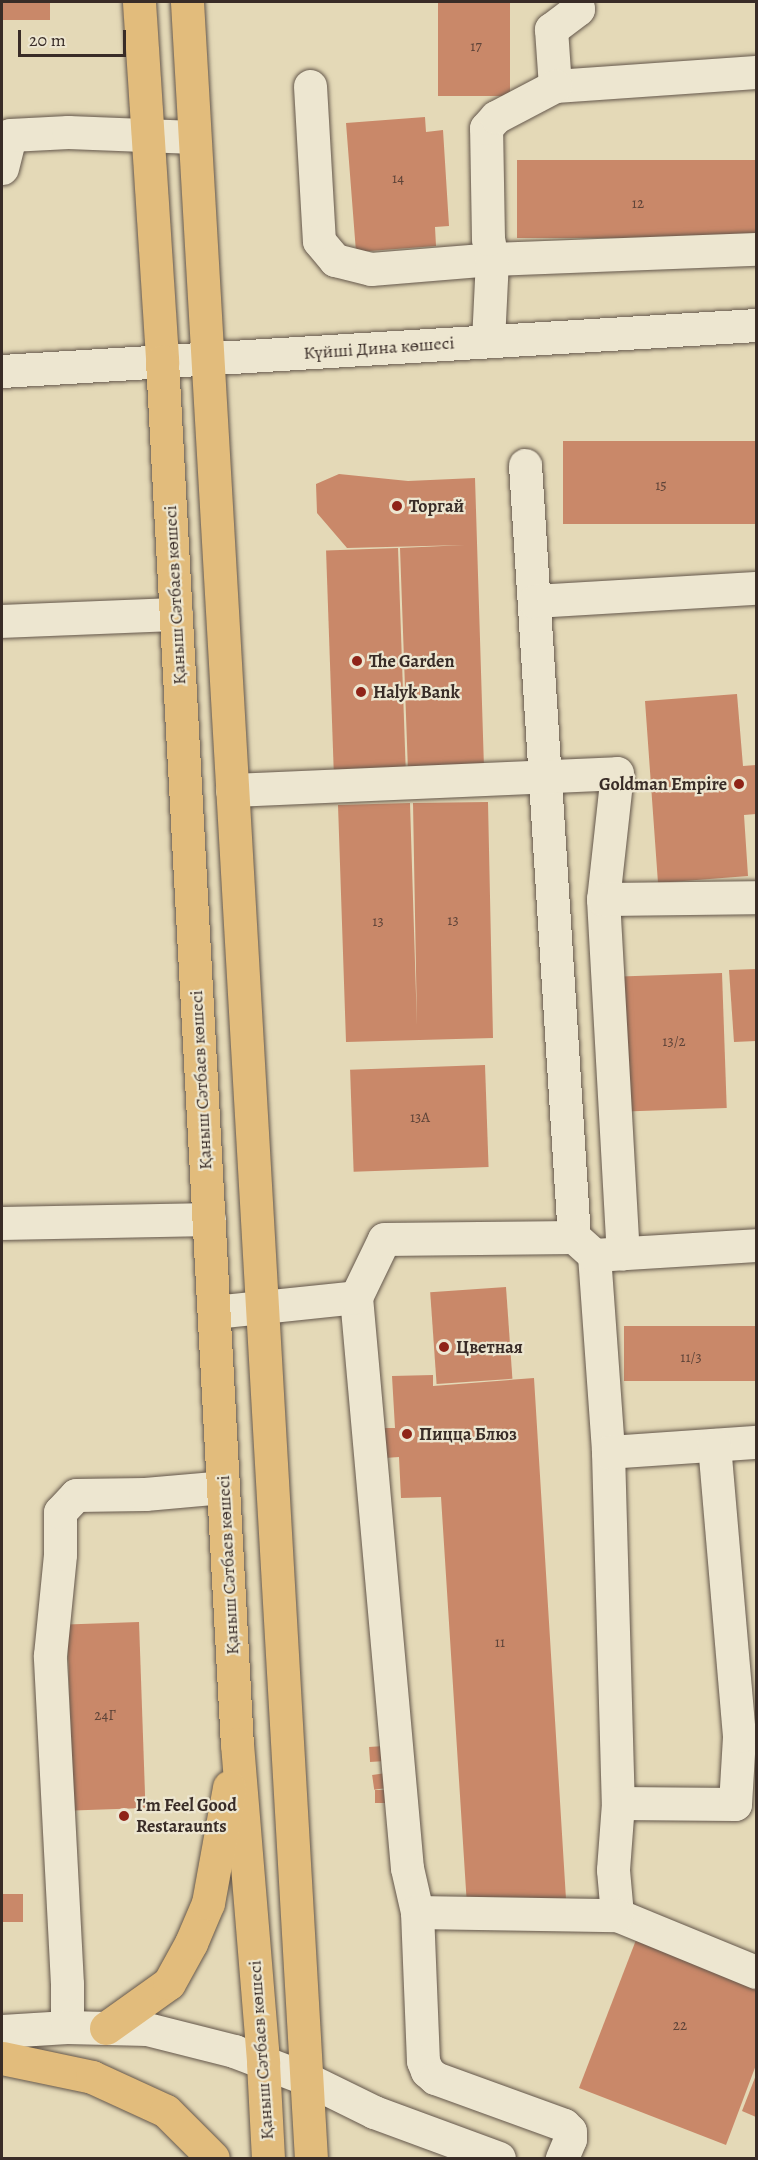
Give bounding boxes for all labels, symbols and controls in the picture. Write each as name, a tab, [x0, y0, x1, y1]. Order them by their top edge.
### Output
scale bar	[21, 18, 129, 56]
text: 20 m	[29, 28, 66, 52]
house number: 17	[470, 38, 482, 56]
house number: 14	[392, 170, 404, 188]
house number: 12	[632, 195, 644, 213]
street label: Күйші Дина көшесі	[303, 332, 455, 364]
house number: 15	[655, 477, 667, 495]
place label: Торгай	[409, 495, 464, 517]
marker: Торгай	[390, 499, 404, 513]
street label: Қаныш Сәтбаев көшесі	[160, 505, 190, 685]
place label: The Garden	[369, 650, 455, 672]
marker: The Garden	[350, 654, 364, 668]
place label: Halyk Bank	[373, 681, 460, 703]
marker: Halyk Bank	[354, 685, 368, 699]
place label: Goldman Empire	[599, 773, 727, 795]
marker: Goldman Empire	[732, 777, 746, 791]
house number: 13	[447, 912, 459, 930]
house number: 13	[372, 913, 384, 931]
street label: Қаныш Сәтбаев көшесі	[186, 990, 216, 1170]
house number: 13/2	[662, 1033, 686, 1051]
house number: 13А	[410, 1109, 430, 1127]
place label: Цветная	[456, 1336, 523, 1358]
marker: Цветная	[437, 1340, 451, 1354]
house number: 11/3	[680, 1349, 702, 1367]
place label: Пицца Блюз	[419, 1423, 517, 1445]
marker: Пицца Блюз	[400, 1427, 414, 1441]
street label: Қаныш Сәтбаев көшесі	[213, 1475, 243, 1655]
house number: 11	[495, 1634, 505, 1652]
house number: 24Г	[94, 1707, 116, 1725]
place label: I'm Feel Good Restaraunts	[136, 1795, 237, 1838]
marker: I'm Feel Good Restaraunts	[117, 1809, 131, 1823]
street label: Қаныш Сәтбаев көшесі	[244, 1960, 278, 2140]
house number: 22	[673, 2017, 687, 2035]

